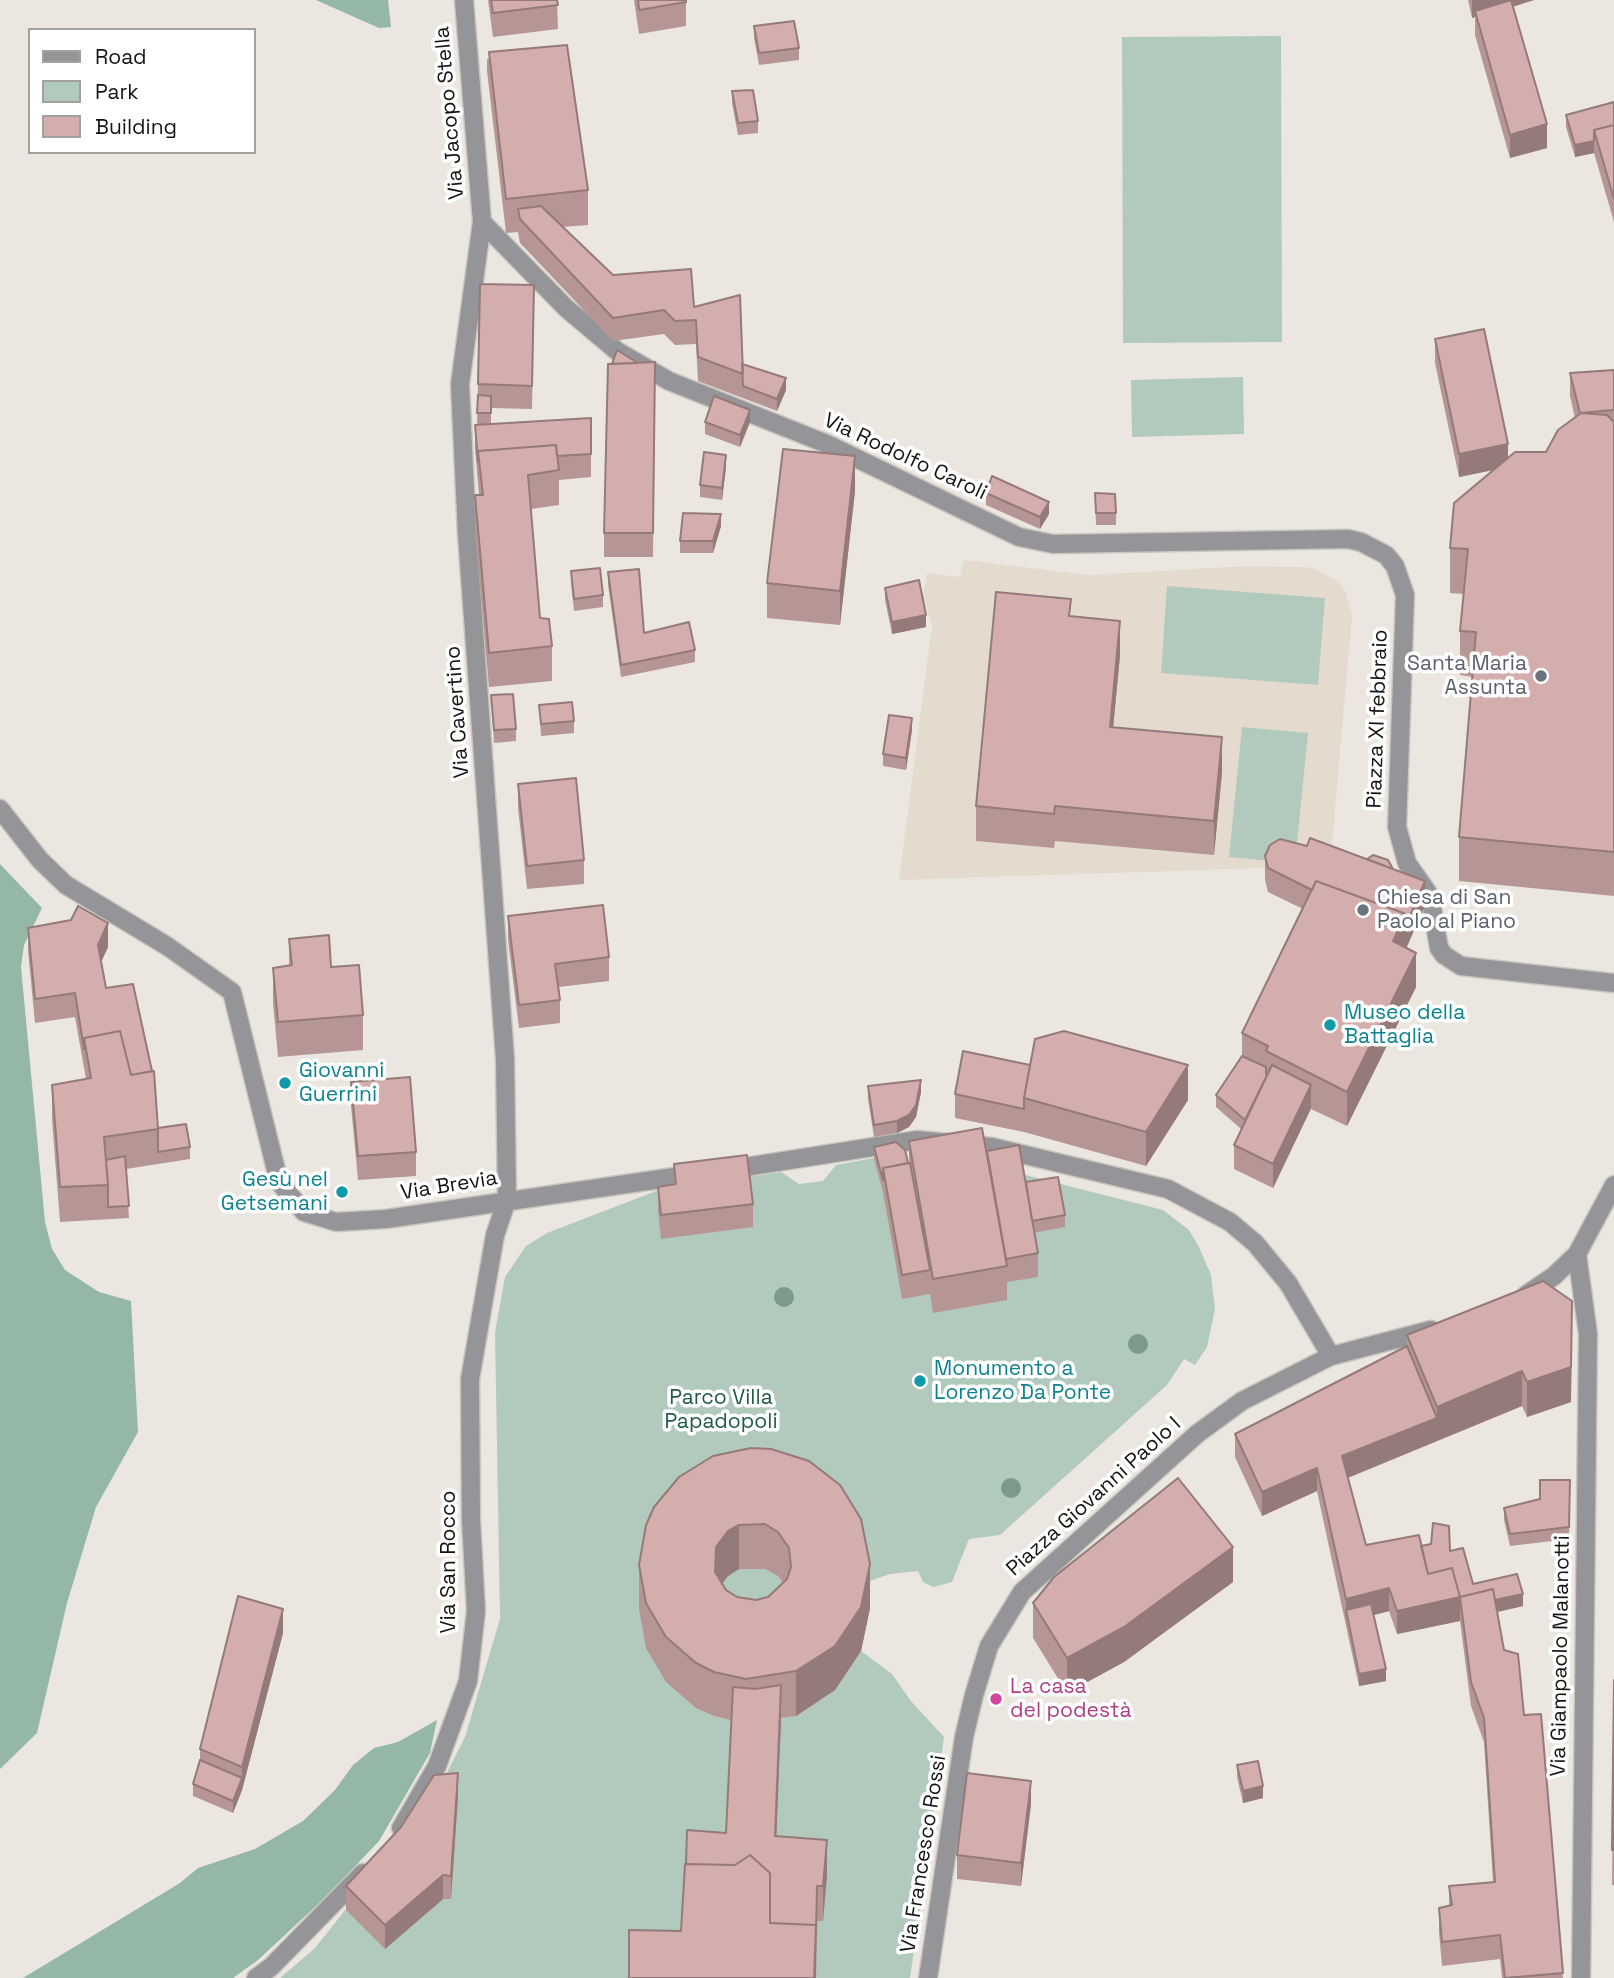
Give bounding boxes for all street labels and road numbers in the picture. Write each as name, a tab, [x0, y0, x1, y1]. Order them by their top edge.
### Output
street label: Via Jacopo Stella	[430, 25, 470, 201]
street label: Via Rodolfo Caroli	[819, 408, 991, 506]
street label: Piazza XI febbraio	[1362, 629, 1394, 809]
street label: Via Cavertino	[441, 645, 475, 779]
street label: Via Brevia	[399, 1166, 499, 1206]
street label: Piazza Giovanni Paolo I	[1002, 1412, 1186, 1582]
street label: Via San Rocco	[436, 1490, 462, 1634]
street label: Via Giampaolo Malanotti	[1546, 1535, 1576, 1777]
street label: Via Francesco Rossi	[896, 1753, 952, 1955]

